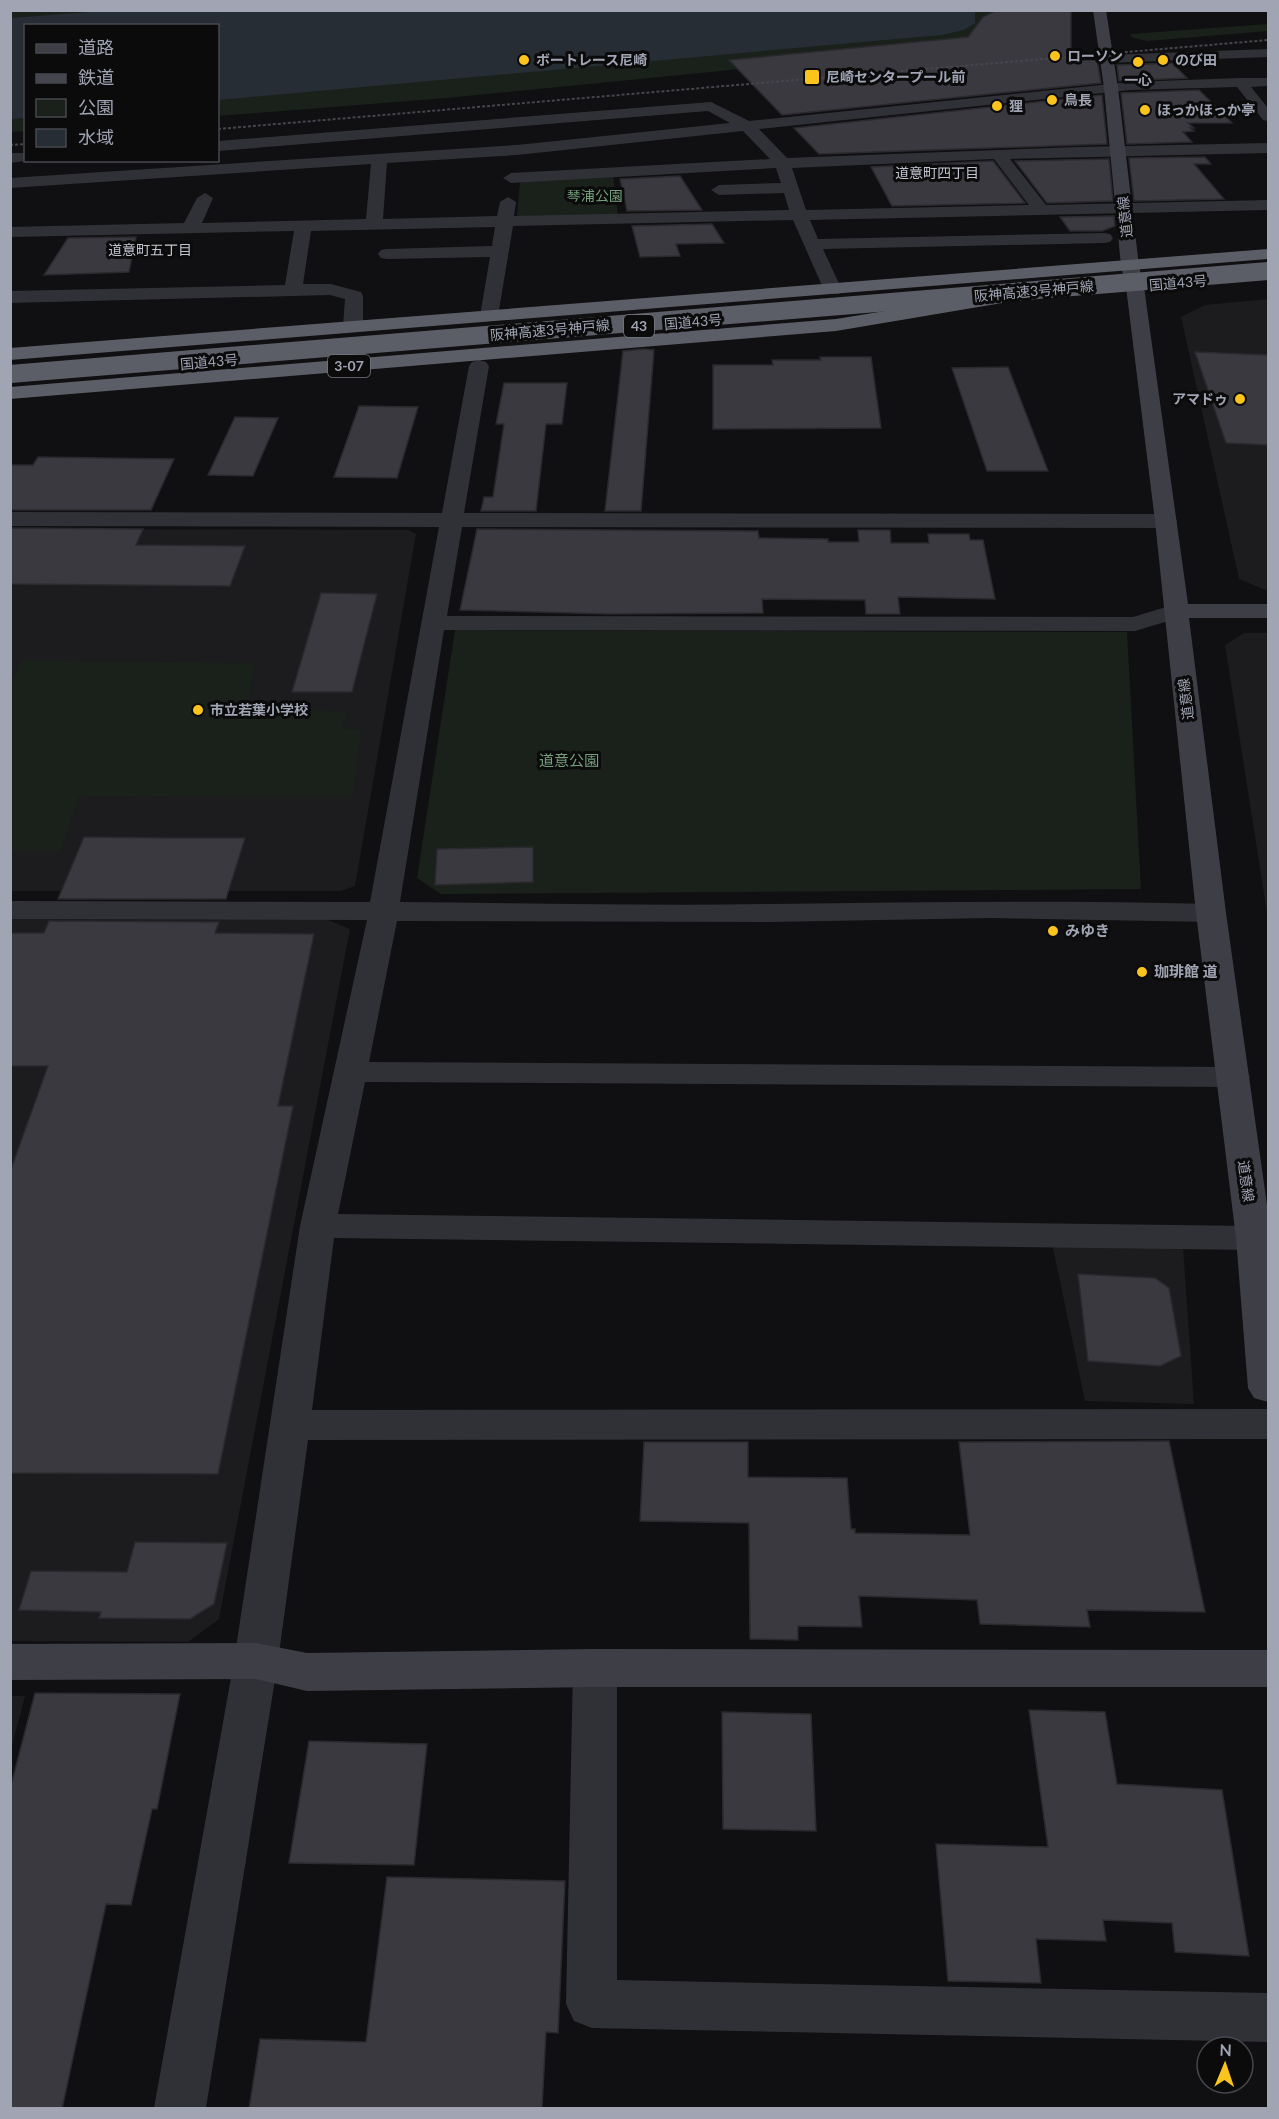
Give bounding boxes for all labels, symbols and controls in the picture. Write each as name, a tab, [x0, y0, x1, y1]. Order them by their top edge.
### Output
legend	[24, 24, 219, 162]
text: 道路	[78, 36, 114, 58]
place label: ローソン	[1067, 47, 1123, 64]
marker: ローソン	[1048, 49, 1062, 63]
place label: ボートレース尼崎	[536, 51, 647, 68]
place label: のび田	[1175, 51, 1217, 68]
marker: ボートレース尼崎	[517, 53, 531, 67]
marker: のび田	[1156, 53, 1170, 67]
marker: 一心	[1131, 55, 1145, 69]
text: 鉄道	[78, 66, 114, 88]
marker: 尼崎センタープール前	[803, 68, 821, 86]
place label: 尼崎センタープール前	[826, 68, 965, 85]
place label: 一心	[1124, 71, 1152, 88]
place label: 鳥長	[1064, 91, 1092, 108]
marker: 鳥長	[1045, 93, 1059, 107]
text: 公園	[78, 96, 114, 118]
place label: 狸	[1009, 97, 1023, 114]
marker: 狸	[990, 99, 1004, 113]
place label: ほっかほっか亭	[1157, 101, 1255, 118]
marker: ほっかほっか亭	[1138, 103, 1152, 117]
text: 水域	[78, 126, 114, 148]
district label: 道意町四丁目	[895, 164, 979, 181]
park label: 琴浦公園	[567, 187, 623, 204]
street label: 道意線	[1114, 195, 1135, 239]
district label: 道意町五丁目	[108, 241, 192, 258]
street label: 国道43号	[1148, 271, 1208, 294]
street label: 阪神高速3号神戸線	[973, 277, 1095, 304]
street label: 国道43号	[663, 310, 723, 333]
road number: 43	[624, 315, 654, 337]
street label: 阪神高速3号神戸線	[489, 316, 611, 343]
street label: 国道43号	[179, 350, 239, 373]
road number: 3-07	[328, 355, 370, 377]
place label: アマドゥ	[1172, 390, 1228, 407]
marker: アマドゥ	[1233, 392, 1247, 406]
street label: 道意線	[1175, 677, 1196, 721]
place label: 市立若葉小学校	[210, 701, 308, 718]
marker: 市立若葉小学校	[191, 703, 205, 717]
park label: 道意公園	[539, 751, 599, 769]
place label: みゆき	[1065, 921, 1110, 939]
marker: みゆき	[1046, 924, 1060, 938]
place label: 珈琲館 道	[1154, 962, 1218, 980]
marker: 珈琲館 道	[1135, 965, 1149, 979]
street label: 道意線	[1235, 1159, 1258, 1203]
north arrow	[1195, 2035, 1255, 2095]
text: N	[1219, 2040, 1232, 2059]

